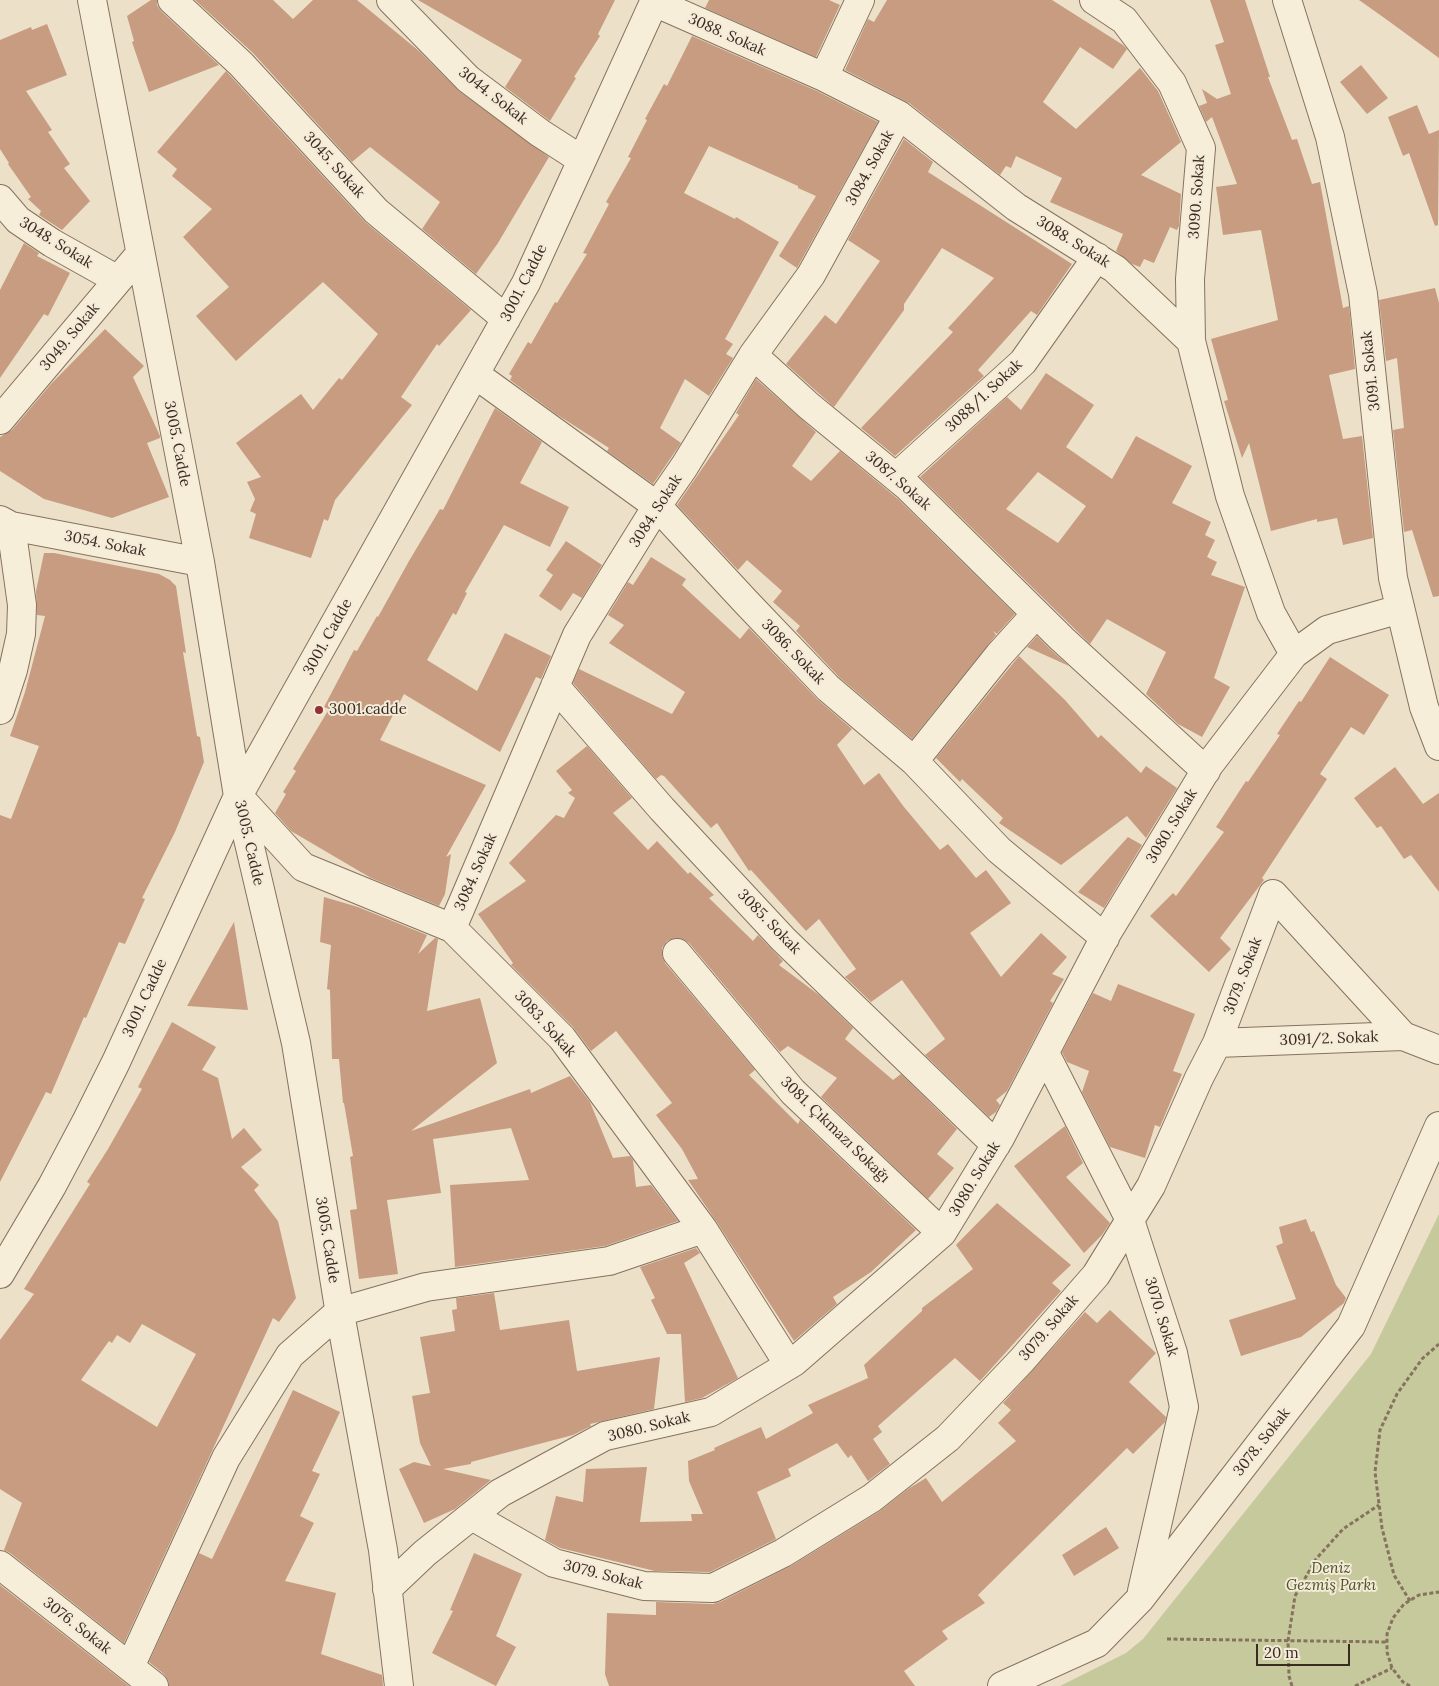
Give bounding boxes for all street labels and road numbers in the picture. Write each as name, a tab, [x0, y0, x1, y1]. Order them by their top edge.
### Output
street label: 3088. Sokak	[685, 10, 769, 60]
street label: 3044. Sokak	[455, 63, 531, 129]
street label: 3084. Sokak	[842, 127, 898, 209]
street label: 3045. Sokak	[300, 128, 368, 202]
street label: 3090. Sokak	[1185, 154, 1209, 240]
street label: 3088. Sokak	[1033, 212, 1113, 272]
street label: 3048. Sokak	[16, 213, 96, 273]
street label: 3001. Cadde	[497, 241, 551, 325]
street label: 3049. Sokak	[36, 299, 104, 375]
street label: 3091. Sokak	[1358, 330, 1384, 412]
street label: 3088/1. Sokak	[942, 356, 1026, 436]
street label: 3005. Cadde	[160, 400, 194, 488]
street label: 3087. Sokak	[861, 448, 935, 514]
street label: 3084. Sokak	[626, 471, 686, 551]
street label: 3054. Sokak	[63, 527, 147, 561]
street label: 3001. Cadde	[300, 596, 356, 678]
street label: 3086. Sokak	[758, 616, 828, 688]
street label: 3080. Sokak	[1143, 785, 1201, 867]
street label: 3005. Cadde	[230, 799, 268, 887]
street label: 3084. Sokak	[451, 830, 501, 914]
street label: 3085. Sokak	[734, 886, 804, 958]
street label: 3079. Sokak	[1220, 935, 1266, 1017]
street label: 3001. Cadde	[119, 956, 171, 1040]
street label: 3083. Sokak	[510, 987, 580, 1061]
street label: 3091/2. Sokak	[1279, 1028, 1379, 1050]
street label: 3081. Çıkmazı Sokağı	[777, 1073, 893, 1187]
street label: 3080. Sokak	[946, 1138, 1004, 1220]
street label: 3005. Cadde	[311, 1196, 343, 1284]
street label: 3070. Sokak	[1140, 1275, 1182, 1359]
street label: 3079. Sokak	[1015, 1291, 1083, 1365]
street label: 3078. Sokak	[1230, 1404, 1294, 1480]
street label: 3080. Sokak	[606, 1408, 692, 1446]
street label: 3079. Sokak	[561, 1556, 645, 1594]
street label: 3076. Sokak	[39, 1594, 115, 1658]

